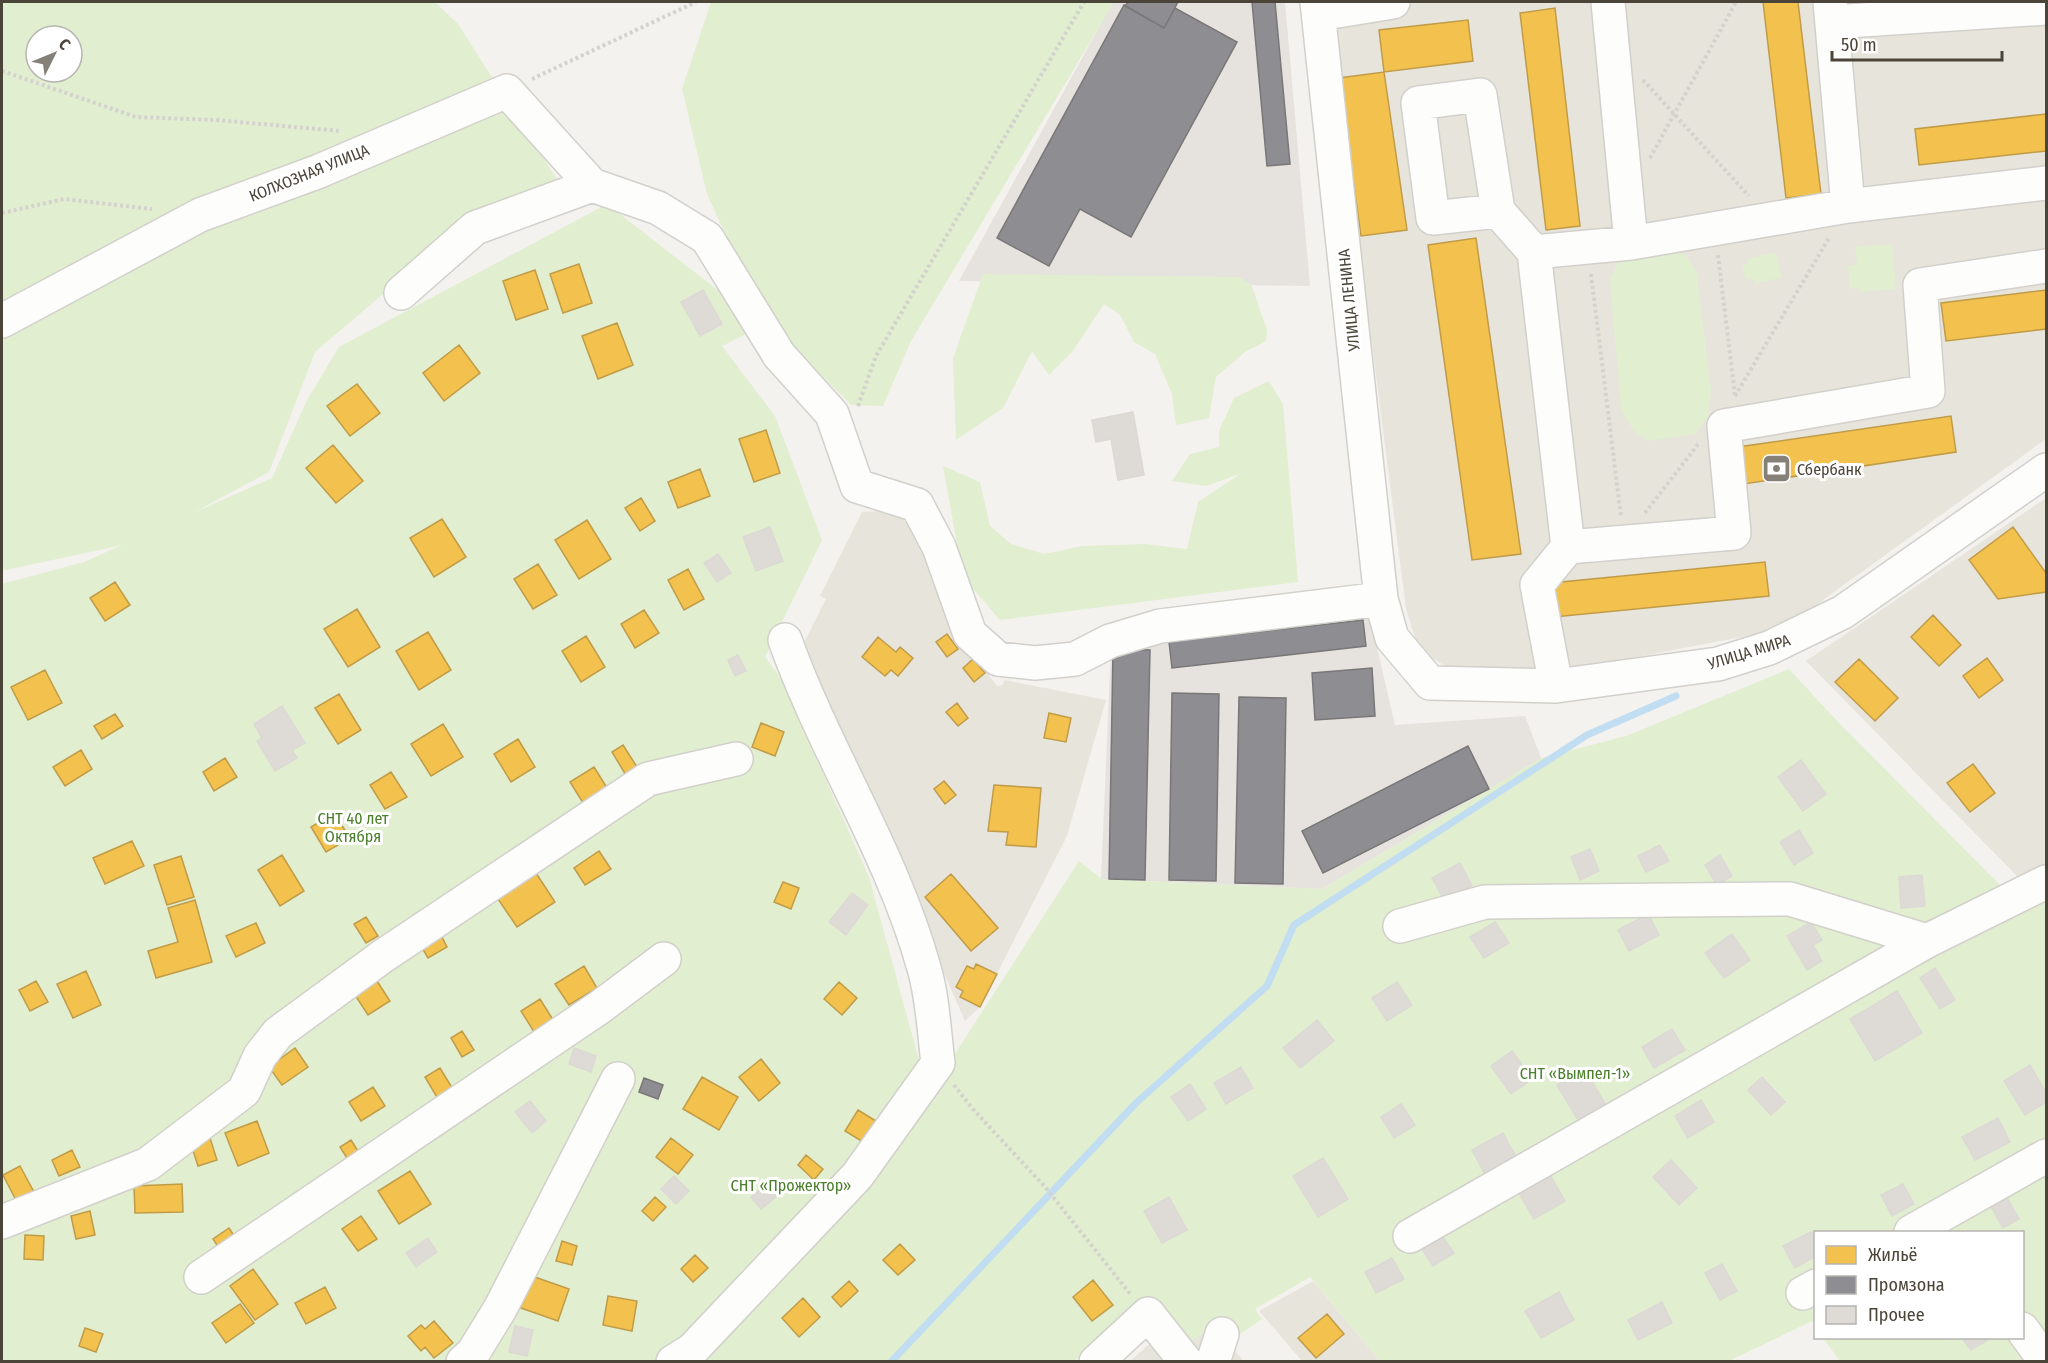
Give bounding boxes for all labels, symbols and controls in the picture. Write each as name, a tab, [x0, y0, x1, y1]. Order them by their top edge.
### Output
north arrow	[24, 24, 84, 84]
scale bar	[1832, 24, 2002, 62]
text: 50 m	[1841, 34, 1877, 56]
text: С	[55, 35, 75, 54]
street label: КОЛХОЗНАЯ УЛИЦА	[246, 140, 372, 206]
street label: УЛИЦА ЛЕНИНА	[1334, 247, 1364, 353]
bank icon: Сбербанк	[1760, 453, 1792, 485]
place label: Сбербанк	[1797, 460, 1862, 479]
street label: УЛИЦА МИРА	[1704, 630, 1793, 674]
park label: СНТ 40 лет Октября	[317, 809, 389, 846]
park label: СНТ «Вымпел-1»	[1520, 1064, 1630, 1083]
park label: СНТ «Прожектор»	[731, 1176, 851, 1195]
legend	[1814, 1231, 2024, 1339]
text: Жильё	[1868, 1244, 1918, 1266]
text: Промзона	[1868, 1274, 1945, 1296]
text: Прочее	[1868, 1304, 1925, 1326]

